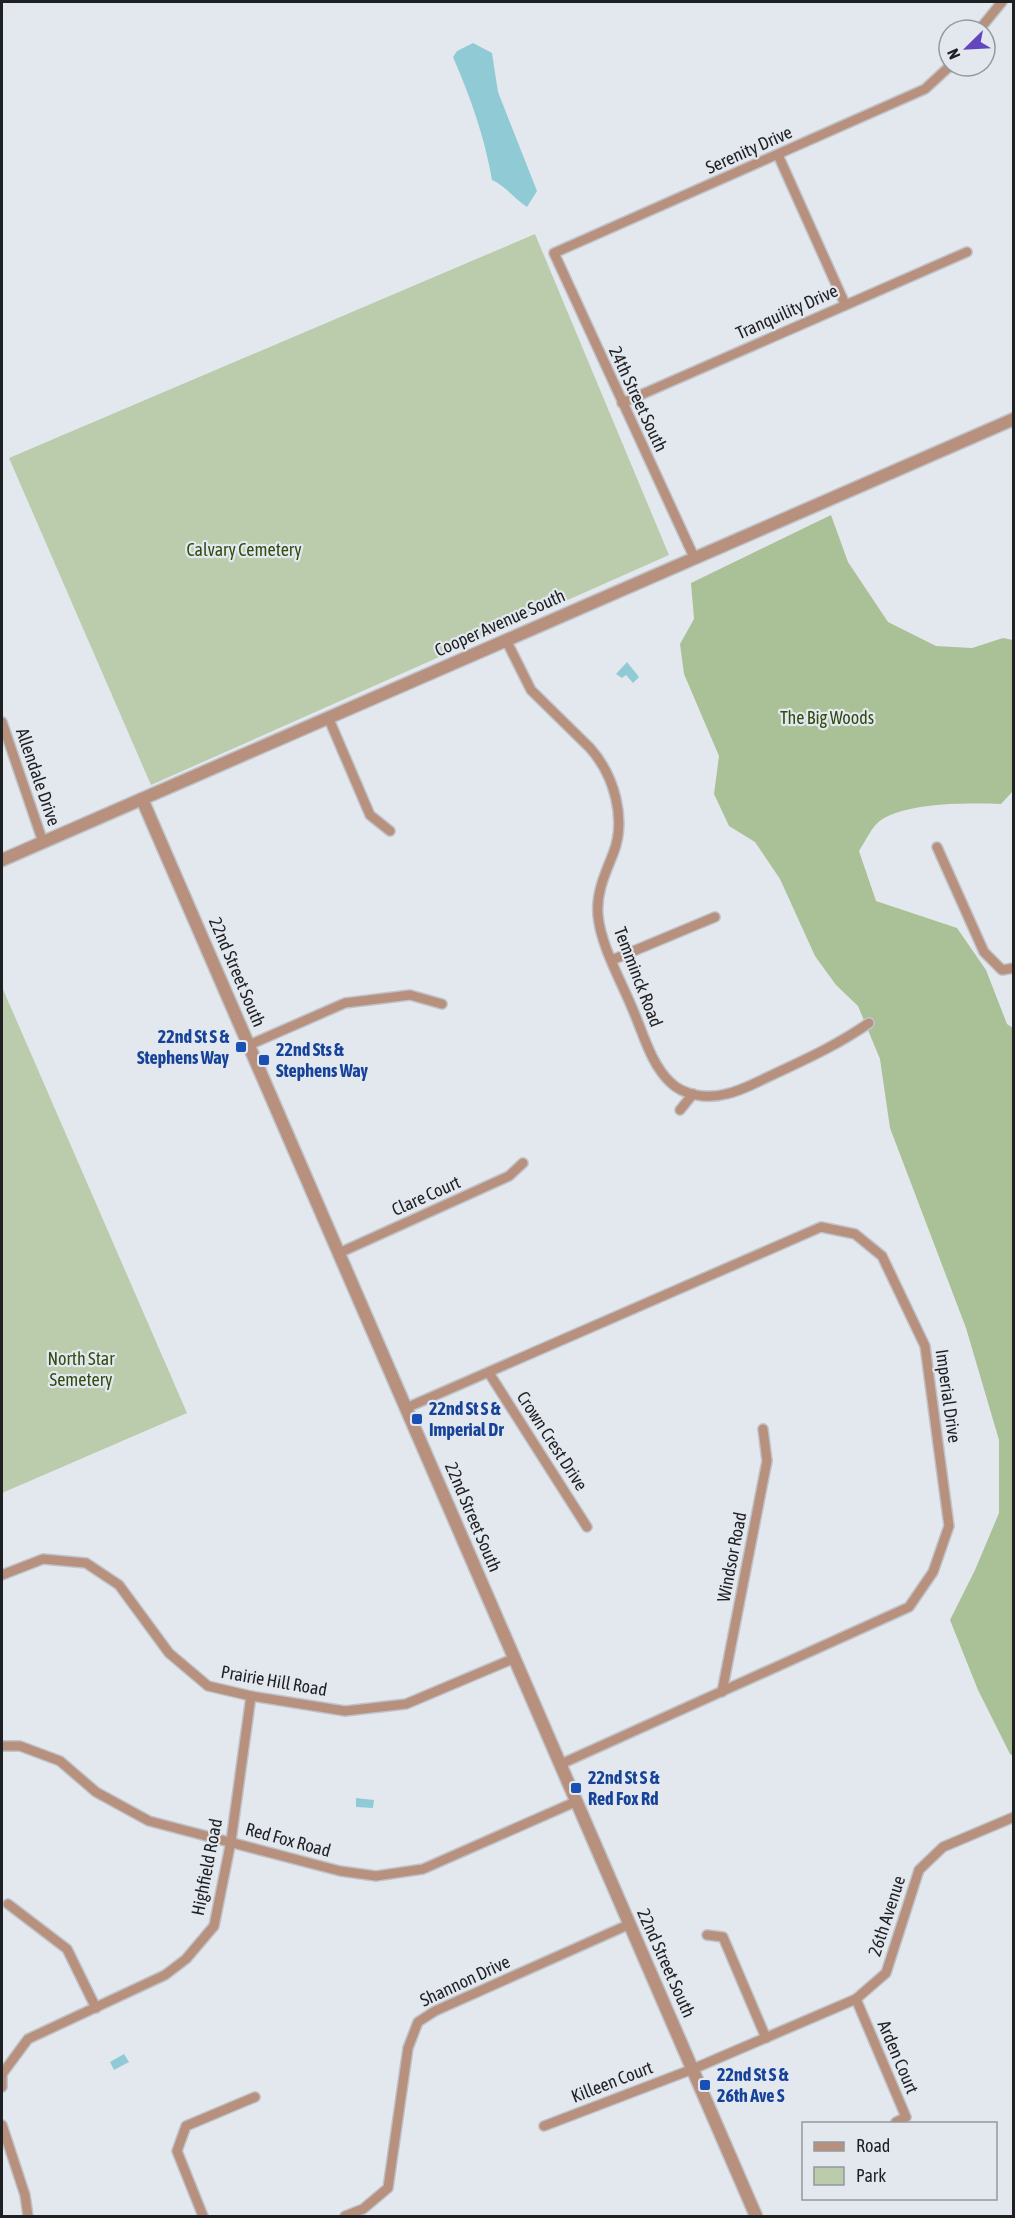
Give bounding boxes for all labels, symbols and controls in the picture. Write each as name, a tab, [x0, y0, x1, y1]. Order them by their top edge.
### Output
north arrow	[937, 18, 997, 78]
text: N	[943, 46, 963, 62]
street label: Serenity Drive	[702, 121, 795, 178]
street label: Tranquility Drive	[733, 280, 841, 343]
street label: 24th Street South	[605, 343, 672, 455]
park label: Calvary Cemetery	[186, 539, 302, 560]
street label: Cooper Avenue South	[431, 584, 568, 661]
park label: The Big Woods	[780, 707, 874, 728]
street label: Allendale Drive	[12, 725, 65, 829]
street label: 22nd Street South	[205, 914, 270, 1030]
street label: Temminck Road	[610, 924, 667, 1030]
place label: 22nd St S & Stephens Way	[137, 1026, 230, 1068]
place label: 22nd Sts & Stephens Way	[276, 1039, 369, 1081]
marker: 22nd St S & Stephens Way	[234, 1040, 248, 1054]
marker: 22nd Sts & Stephens Way	[257, 1053, 271, 1067]
street label: Clare Court	[388, 1171, 463, 1220]
park label: North Star Semetery	[47, 1348, 115, 1390]
street label: Imperial Drive	[932, 1348, 965, 1444]
street label: Crown Crest Drive	[513, 1387, 592, 1494]
place label: 22nd St S & Imperial Dr	[429, 1398, 504, 1440]
marker: 22nd St S & Imperial Dr	[410, 1412, 424, 1426]
street label: 22nd Street South	[441, 1459, 506, 1575]
street label: Windsor Road	[712, 1510, 751, 1604]
street label: Prairie Hill Road	[219, 1661, 329, 1700]
place label: 22nd St S & Red Fox Rd	[588, 1767, 660, 1809]
marker: 22nd St S & Red Fox Rd	[569, 1781, 583, 1795]
street label: Highfield Road	[187, 1817, 226, 1917]
street label: Red Fox Road	[243, 1818, 333, 1861]
street label: 26th Avenue	[864, 1873, 909, 1959]
street label: 22nd Street South	[633, 1905, 700, 2021]
street label: Shannon Drive	[417, 1951, 513, 2011]
street label: Arden Court	[874, 2017, 923, 2097]
street label: Killeen Court	[568, 2056, 655, 2107]
place label: 22nd St S & 26th Ave S	[717, 2064, 789, 2106]
marker: 22nd St S & 26th Ave S	[698, 2078, 712, 2092]
legend	[802, 2122, 997, 2200]
text: Road	[856, 2135, 890, 2156]
text: Park	[856, 2165, 886, 2186]

